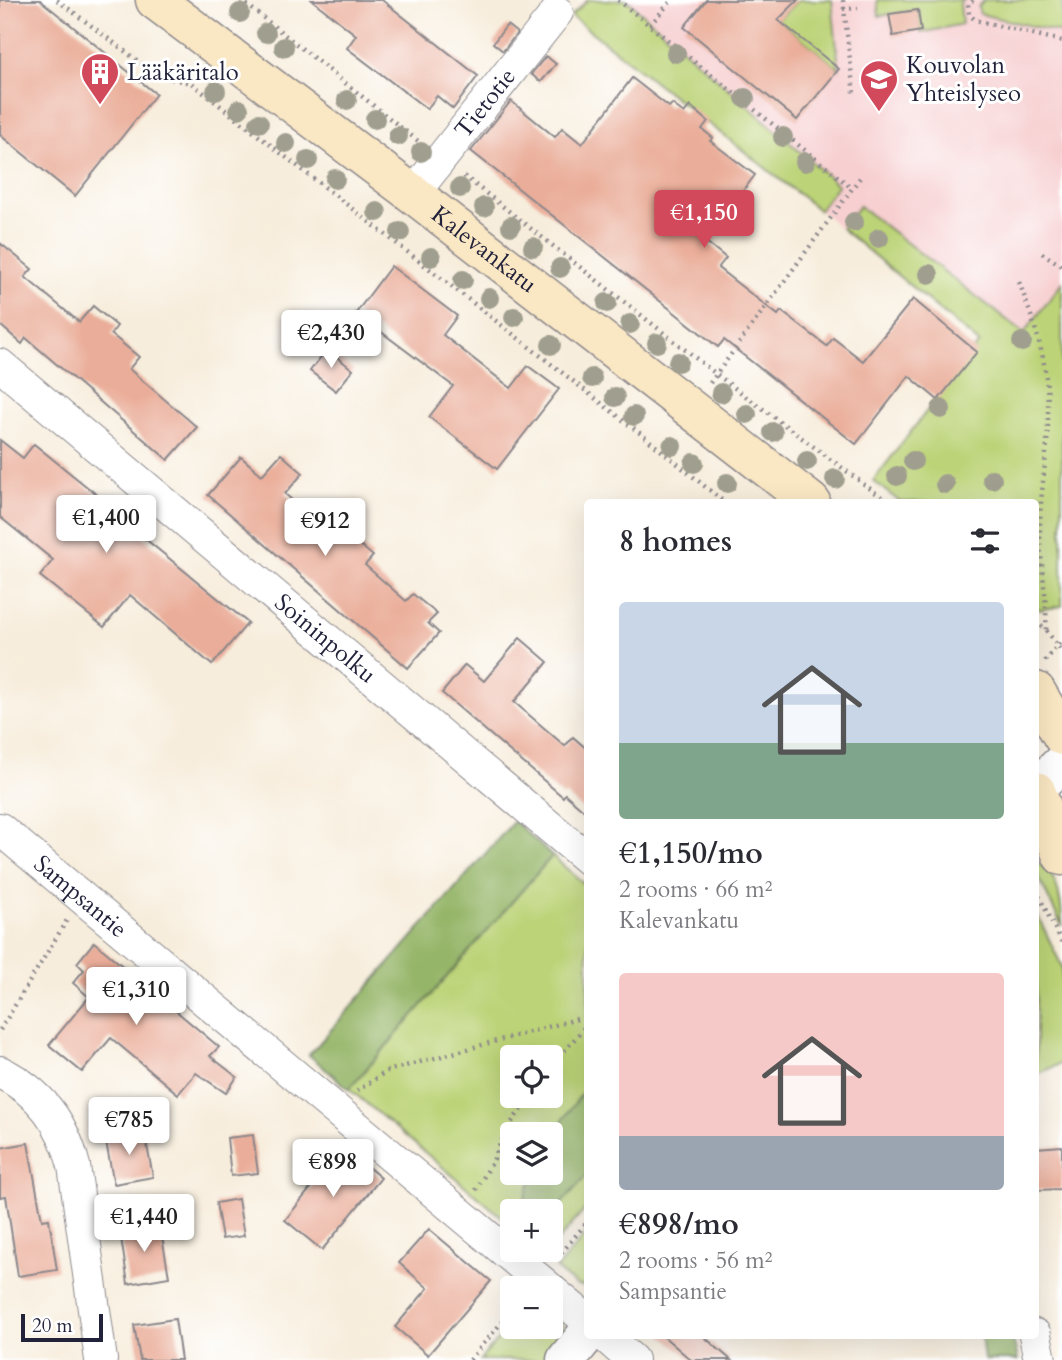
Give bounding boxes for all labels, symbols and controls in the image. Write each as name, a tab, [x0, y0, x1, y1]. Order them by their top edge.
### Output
place label: Kouvolan Yhteislyseo	[906, 49, 1021, 110]
building icon: Lääkäritalo	[79, 51, 121, 106]
place label: Lääkäritalo	[127, 56, 239, 89]
school or university icon: Kouvolan Yhteislyseo	[858, 58, 900, 113]
street label: Tietotie	[447, 61, 523, 145]
pin: €1,150	[647, 190, 761, 250]
text: €1,150	[670, 197, 738, 228]
street label: Kalevankatu	[425, 198, 544, 301]
pin: €2,430	[274, 310, 388, 370]
text: €2,430	[297, 317, 365, 348]
pin: €1,400	[49, 496, 163, 555]
pin: €912	[284, 498, 366, 558]
text: €1,400	[72, 502, 140, 533]
text: €912	[300, 505, 350, 536]
text: 8 homes	[619, 521, 732, 562]
icon: filters	[966, 522, 1004, 560]
street label: Soininpolku	[267, 586, 383, 691]
icon: home	[749, 647, 875, 773]
text: €1,150/mo	[619, 833, 763, 874]
street label: Sampsantie	[27, 848, 134, 945]
text: 2 rooms · 66 m²	[619, 874, 772, 905]
text: Kalevankatu	[619, 905, 739, 936]
pin: €1,310	[79, 968, 193, 1027]
text: €1,310	[102, 974, 170, 1005]
icon: home	[749, 1018, 875, 1144]
map controls	[500, 1045, 563, 1339]
button: locate	[500, 1045, 563, 1108]
pin: €785	[88, 1098, 170, 1157]
text: €785	[104, 1104, 154, 1135]
button: layers	[500, 1122, 563, 1185]
pin: €898	[292, 1140, 374, 1199]
text: €898	[308, 1146, 358, 1177]
pin: €1,440	[87, 1194, 201, 1254]
button: +	[500, 1199, 563, 1262]
text: €1,440	[110, 1201, 178, 1232]
text: €898/mo	[619, 1204, 739, 1245]
text: 2 rooms · 56 m²	[619, 1245, 772, 1276]
button: −	[500, 1276, 563, 1339]
text: Sampsantie	[619, 1276, 727, 1307]
scale bar	[21, 1311, 103, 1343]
text: 20 m	[32, 1313, 73, 1339]

